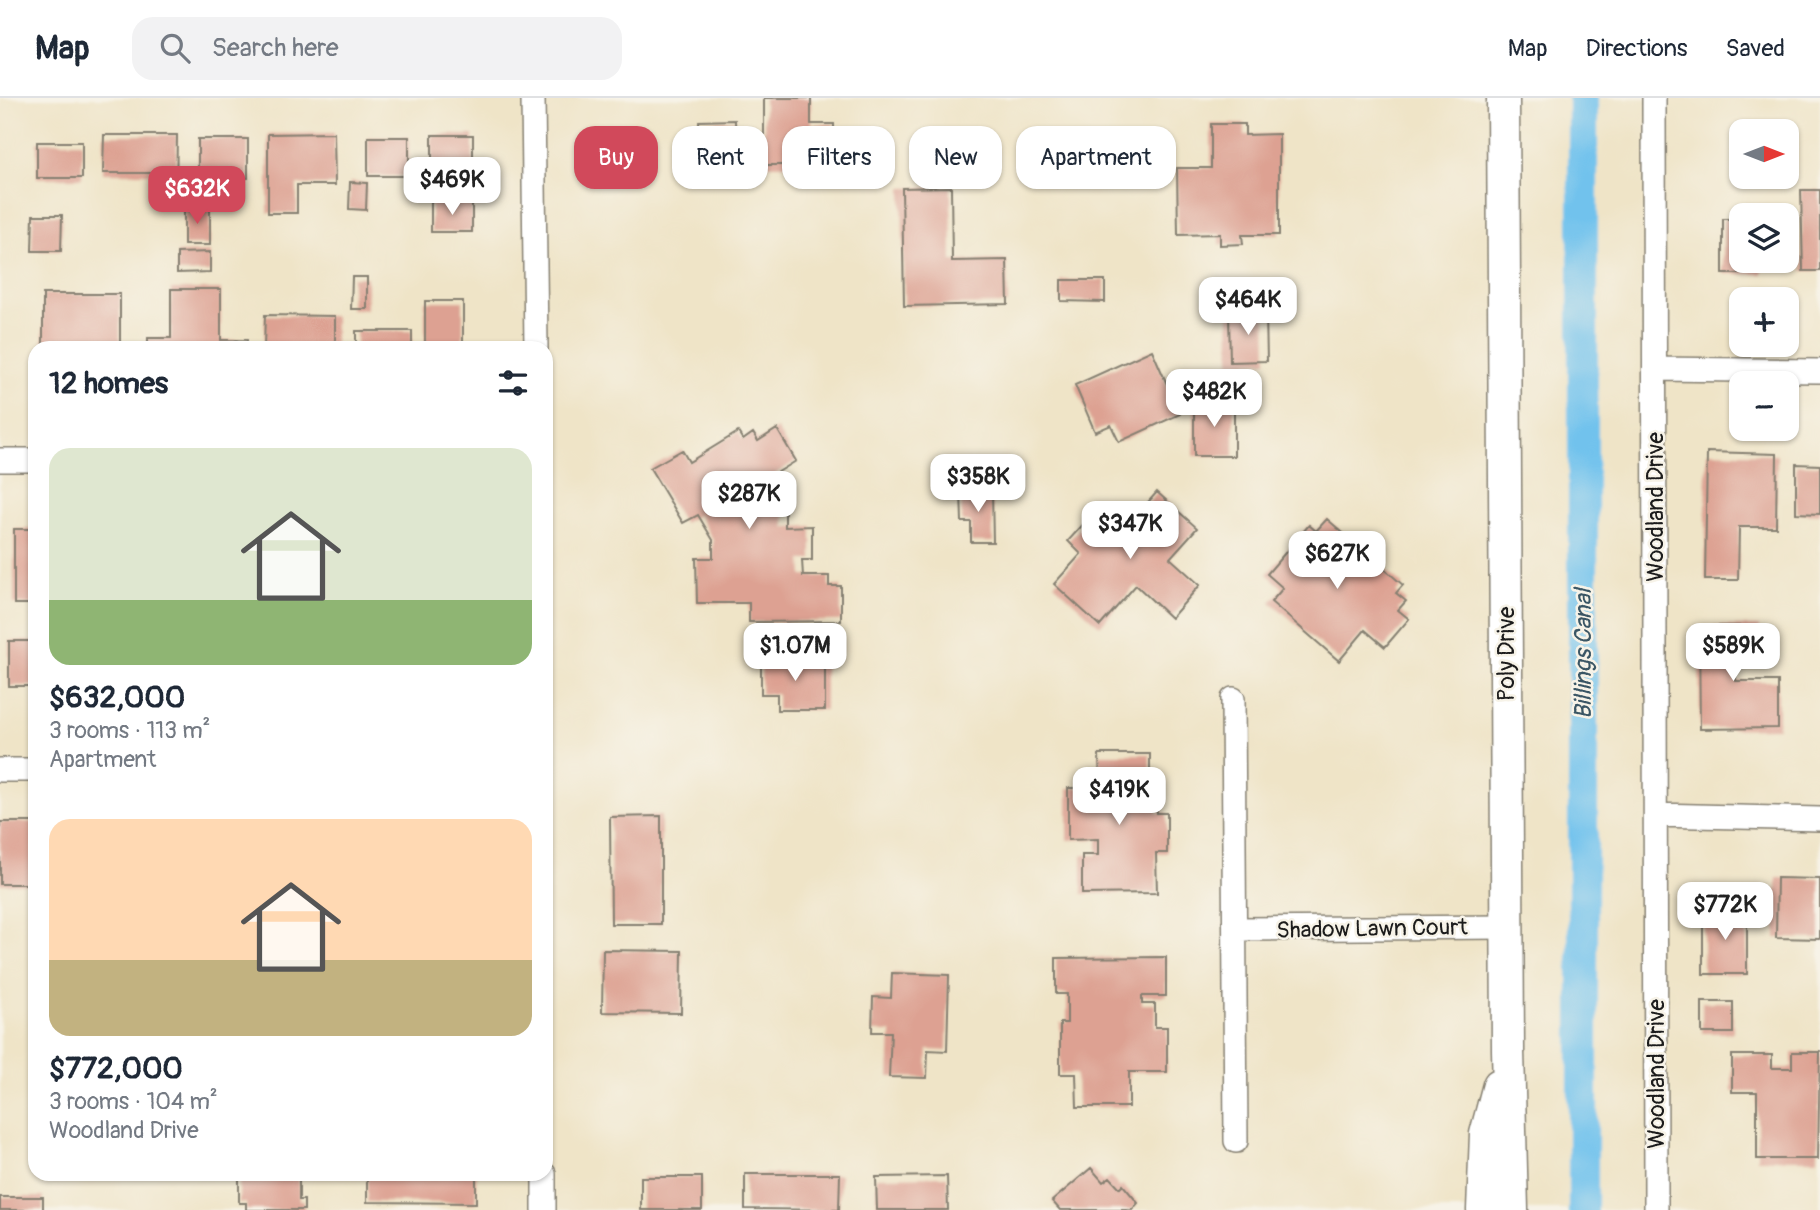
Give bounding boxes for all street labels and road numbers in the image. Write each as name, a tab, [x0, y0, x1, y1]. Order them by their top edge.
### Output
street label: Woodland Drive	[1641, 432, 1670, 582]
street label: Poly Drive	[1492, 606, 1521, 701]
street label: Shadow Lawn Court	[1276, 912, 1469, 945]
street label: Woodland Drive	[1642, 999, 1671, 1149]

